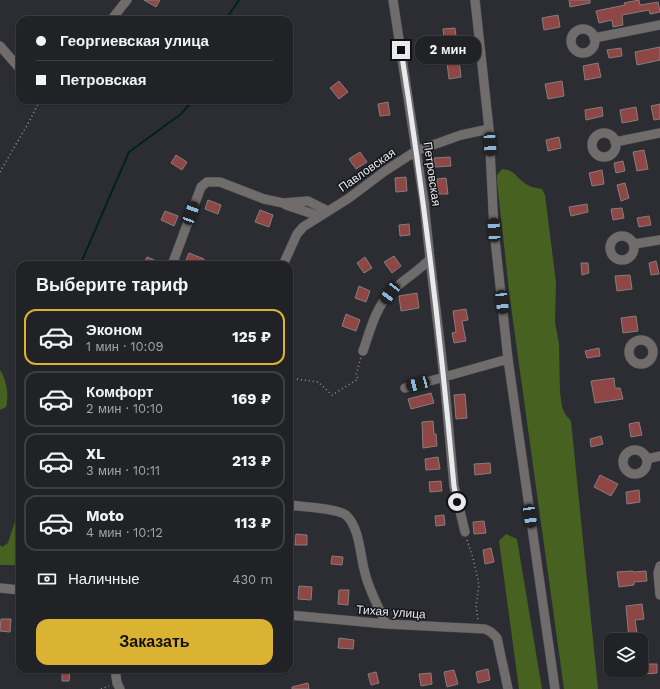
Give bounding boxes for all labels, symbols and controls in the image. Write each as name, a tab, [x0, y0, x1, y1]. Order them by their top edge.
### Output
text: Георгиевская улица	[60, 32, 209, 50]
callout: 2 мин	[415, 36, 481, 64]
route end	[392, 41, 410, 59]
text: 2 мин	[430, 42, 466, 57]
text: Петровская	[60, 71, 146, 89]
car	[483, 132, 497, 156]
street label: Петровская	[421, 141, 443, 207]
street label: Павловская	[336, 145, 398, 195]
car	[181, 200, 201, 226]
car	[487, 218, 501, 242]
text: Выберите тариф	[36, 274, 188, 295]
car	[378, 280, 402, 306]
car	[495, 289, 509, 315]
icon: car	[38, 319, 74, 355]
text: Эконом	[86, 321, 142, 339]
text: 125 ₽	[232, 328, 271, 346]
text: 1 мин · 10:09	[86, 339, 164, 354]
car	[405, 375, 431, 393]
icon: car	[38, 381, 74, 417]
text: Комфорт	[86, 383, 153, 401]
text: 169 ₽	[231, 390, 271, 408]
text: 2 мин · 10:10	[86, 401, 163, 416]
icon: car	[38, 443, 74, 479]
text: XL	[86, 445, 105, 463]
text: 213 ₽	[232, 452, 271, 470]
text: 3 мин · 10:11	[86, 463, 160, 478]
route start	[448, 493, 466, 511]
car	[522, 503, 538, 529]
icon: car	[38, 505, 74, 541]
text: Moto	[86, 507, 124, 525]
text: 113 ₽	[235, 514, 271, 532]
text: 4 мин · 10:12	[86, 525, 163, 540]
icon: cash	[36, 568, 58, 590]
text: Наличные	[68, 570, 140, 588]
text: 430 m	[233, 572, 273, 587]
street label: Тихая улица	[356, 603, 427, 621]
button: Заказать	[36, 619, 273, 665]
map controls	[604, 633, 648, 677]
button: layers	[604, 633, 648, 677]

